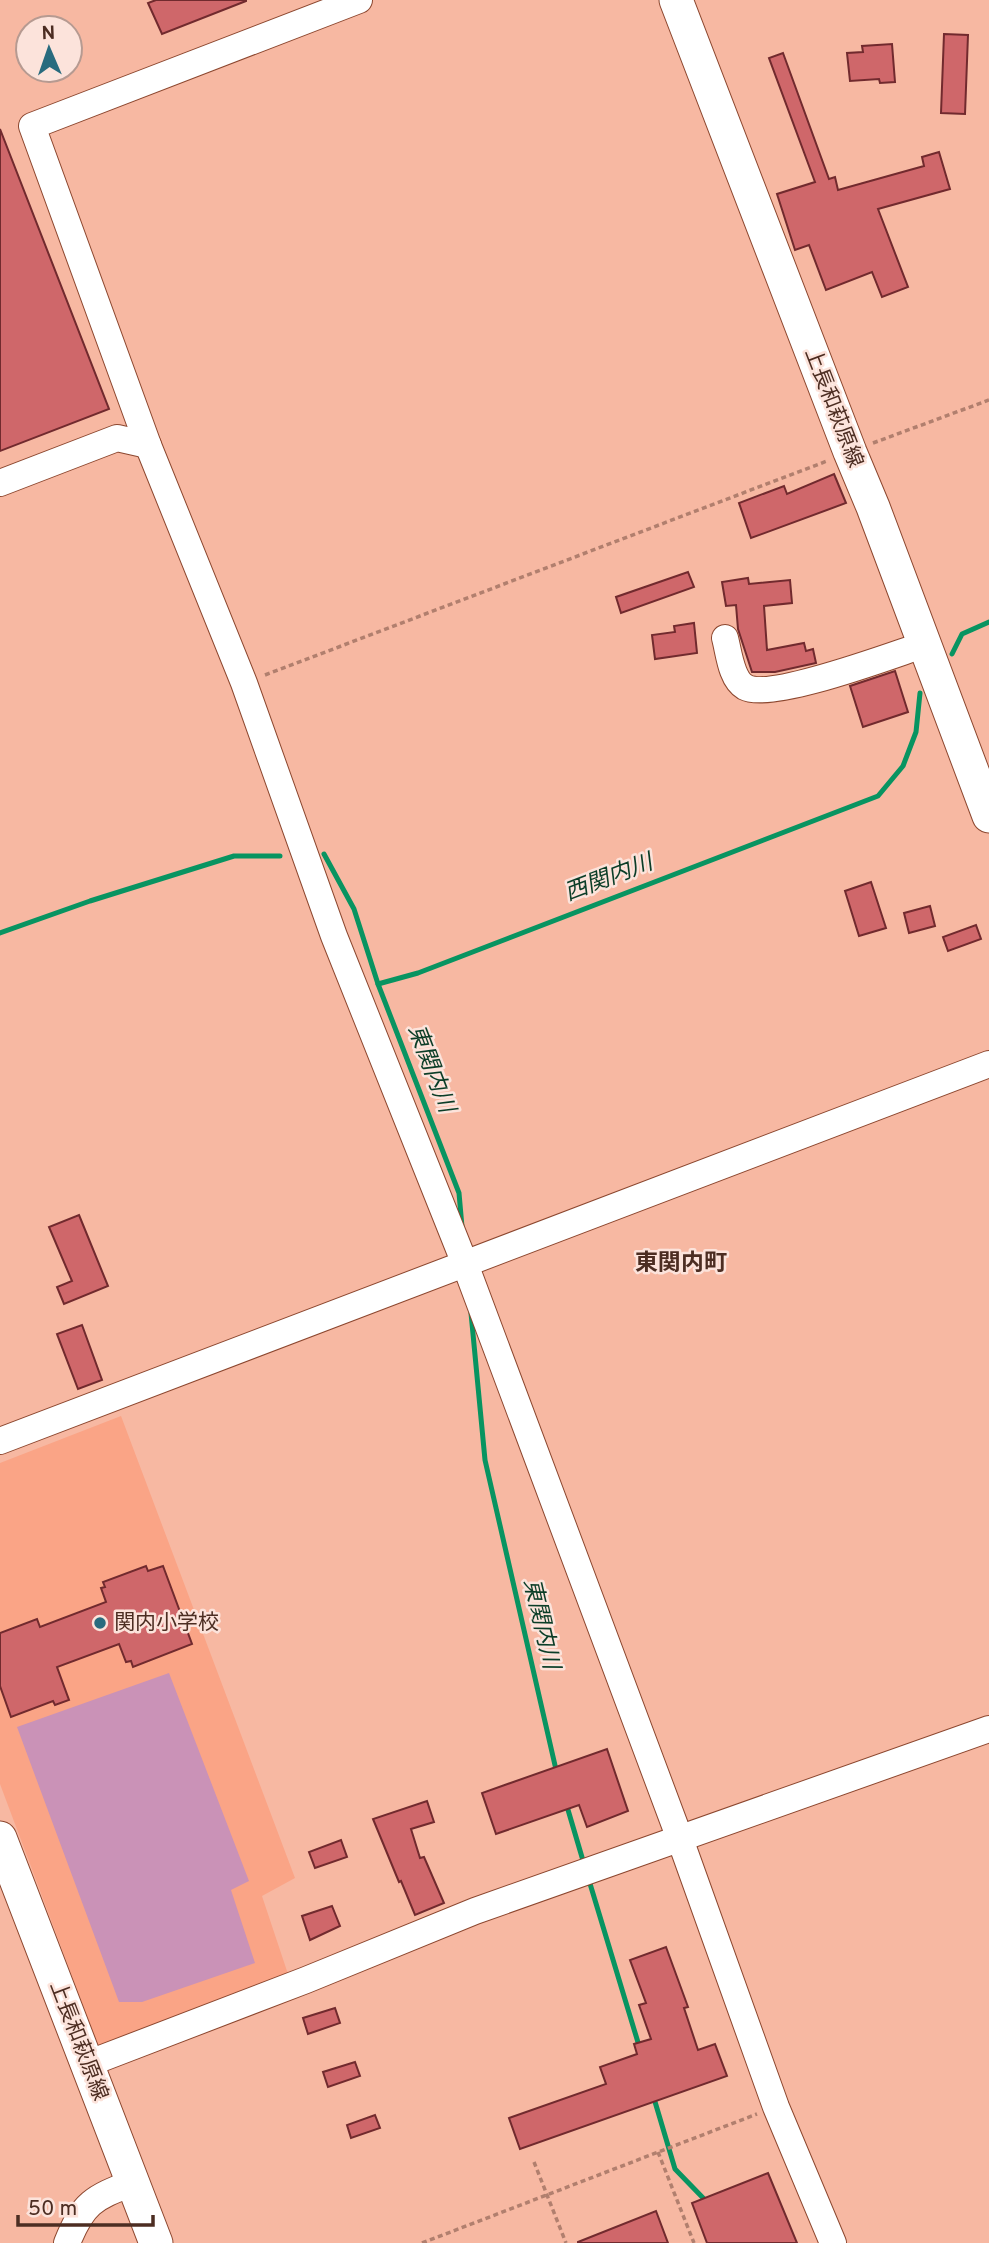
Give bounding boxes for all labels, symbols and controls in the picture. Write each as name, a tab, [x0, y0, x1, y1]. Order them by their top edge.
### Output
north arrow	[14, 14, 84, 84]
text: N	[41, 22, 56, 46]
street label: 上長和萩原線	[798, 344, 868, 472]
water label: 西関内川	[561, 848, 660, 909]
water label: 東関内川	[400, 1021, 461, 1120]
district label: 東関内町	[635, 1250, 727, 1279]
water label: 東関内川	[516, 1576, 565, 1675]
place label: 関内小学校	[114, 1610, 219, 1637]
marker: 関内小学校	[92, 1615, 108, 1631]
street label: 上長和萩原線	[43, 1977, 113, 2105]
scale bar	[18, 2184, 152, 2228]
text: 50 m	[28, 2196, 77, 2223]

